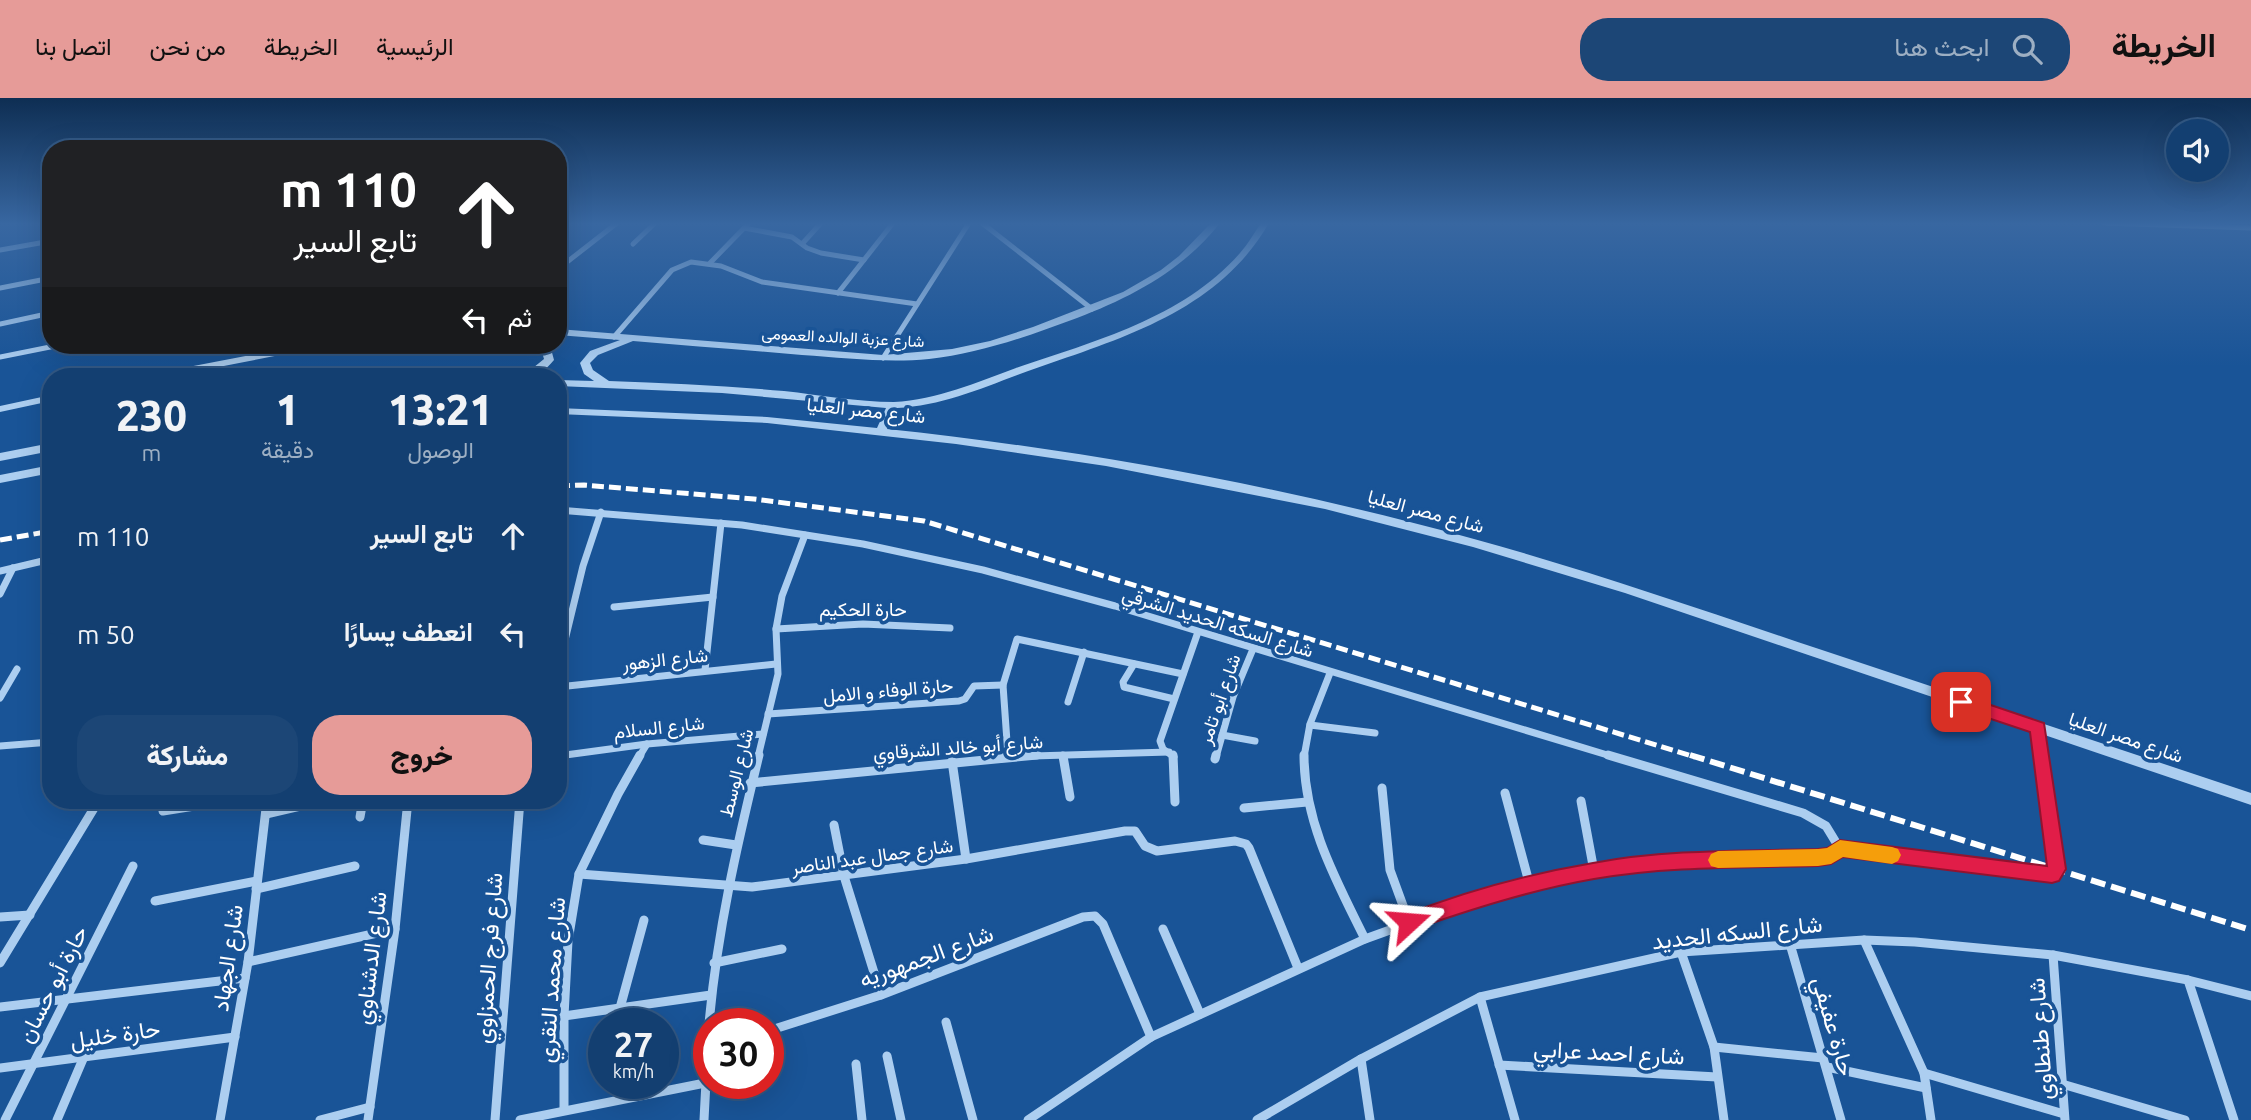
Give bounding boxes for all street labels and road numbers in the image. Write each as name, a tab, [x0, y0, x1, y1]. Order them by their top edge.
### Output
street label: شارع عزبة الوالده العمومى	[761, 324, 925, 353]
street label: شارع مصر العليا	[805, 393, 927, 429]
street label: شارع مصر العليا	[1365, 485, 1487, 539]
street label: شارع السكه الحديد الشرقي	[1118, 582, 1316, 666]
street label: حارة الحكيم	[819, 598, 907, 622]
street label: شارع الزهور	[620, 644, 709, 677]
street label: شارع أبو تامر	[1193, 651, 1247, 749]
street label: حارة الوفاء و الامل	[822, 673, 954, 708]
street label: شارع مصر العليا	[2065, 707, 2186, 769]
street label: شارع السلام	[612, 711, 706, 745]
street label: شارع الوسط	[714, 726, 760, 820]
street label: شارع أبو خالد الشرقاوي	[872, 730, 1044, 769]
street label: شارع جمال عبد الناصر	[789, 834, 955, 880]
street label: شارع فرج الحمزاوي	[470, 872, 513, 1045]
street label: شارع الدشناوي	[349, 890, 398, 1027]
street label: شارع محمد النقري	[533, 896, 576, 1064]
street label: شارع الجهاد	[207, 903, 251, 1014]
street label: شارع السكه الحديد	[1651, 911, 1824, 957]
street label: شارع الجمهوريه	[855, 920, 998, 996]
street label: حارة أبو حسان	[12, 922, 95, 1048]
street label: حارة عفيفي	[1801, 974, 1860, 1080]
street label: شارع طنطاوي	[2023, 977, 2064, 1101]
street label: حارة خليل	[68, 1015, 162, 1056]
street label: شارع احمد عرابي	[1532, 1036, 1685, 1075]

